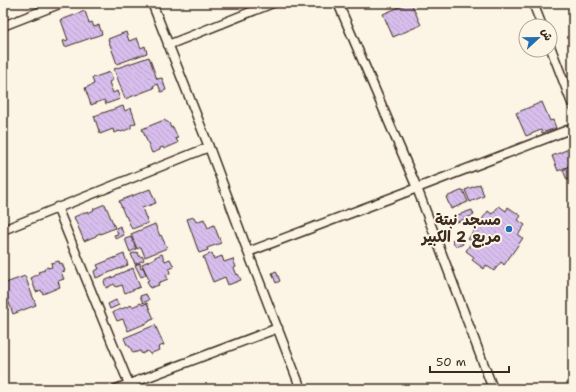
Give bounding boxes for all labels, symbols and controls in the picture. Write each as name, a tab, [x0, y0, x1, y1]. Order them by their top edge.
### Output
north arrow	[518, 18, 558, 58]
text: ش	[538, 26, 556, 43]
place label: مسجد نبتة مربع 2 الكبير	[420, 210, 501, 248]
marker: مسجد نبتة مربع 2 الكبير	[504, 224, 514, 234]
scale bar	[430, 348, 509, 374]
text: 50 m	[436, 354, 466, 370]

